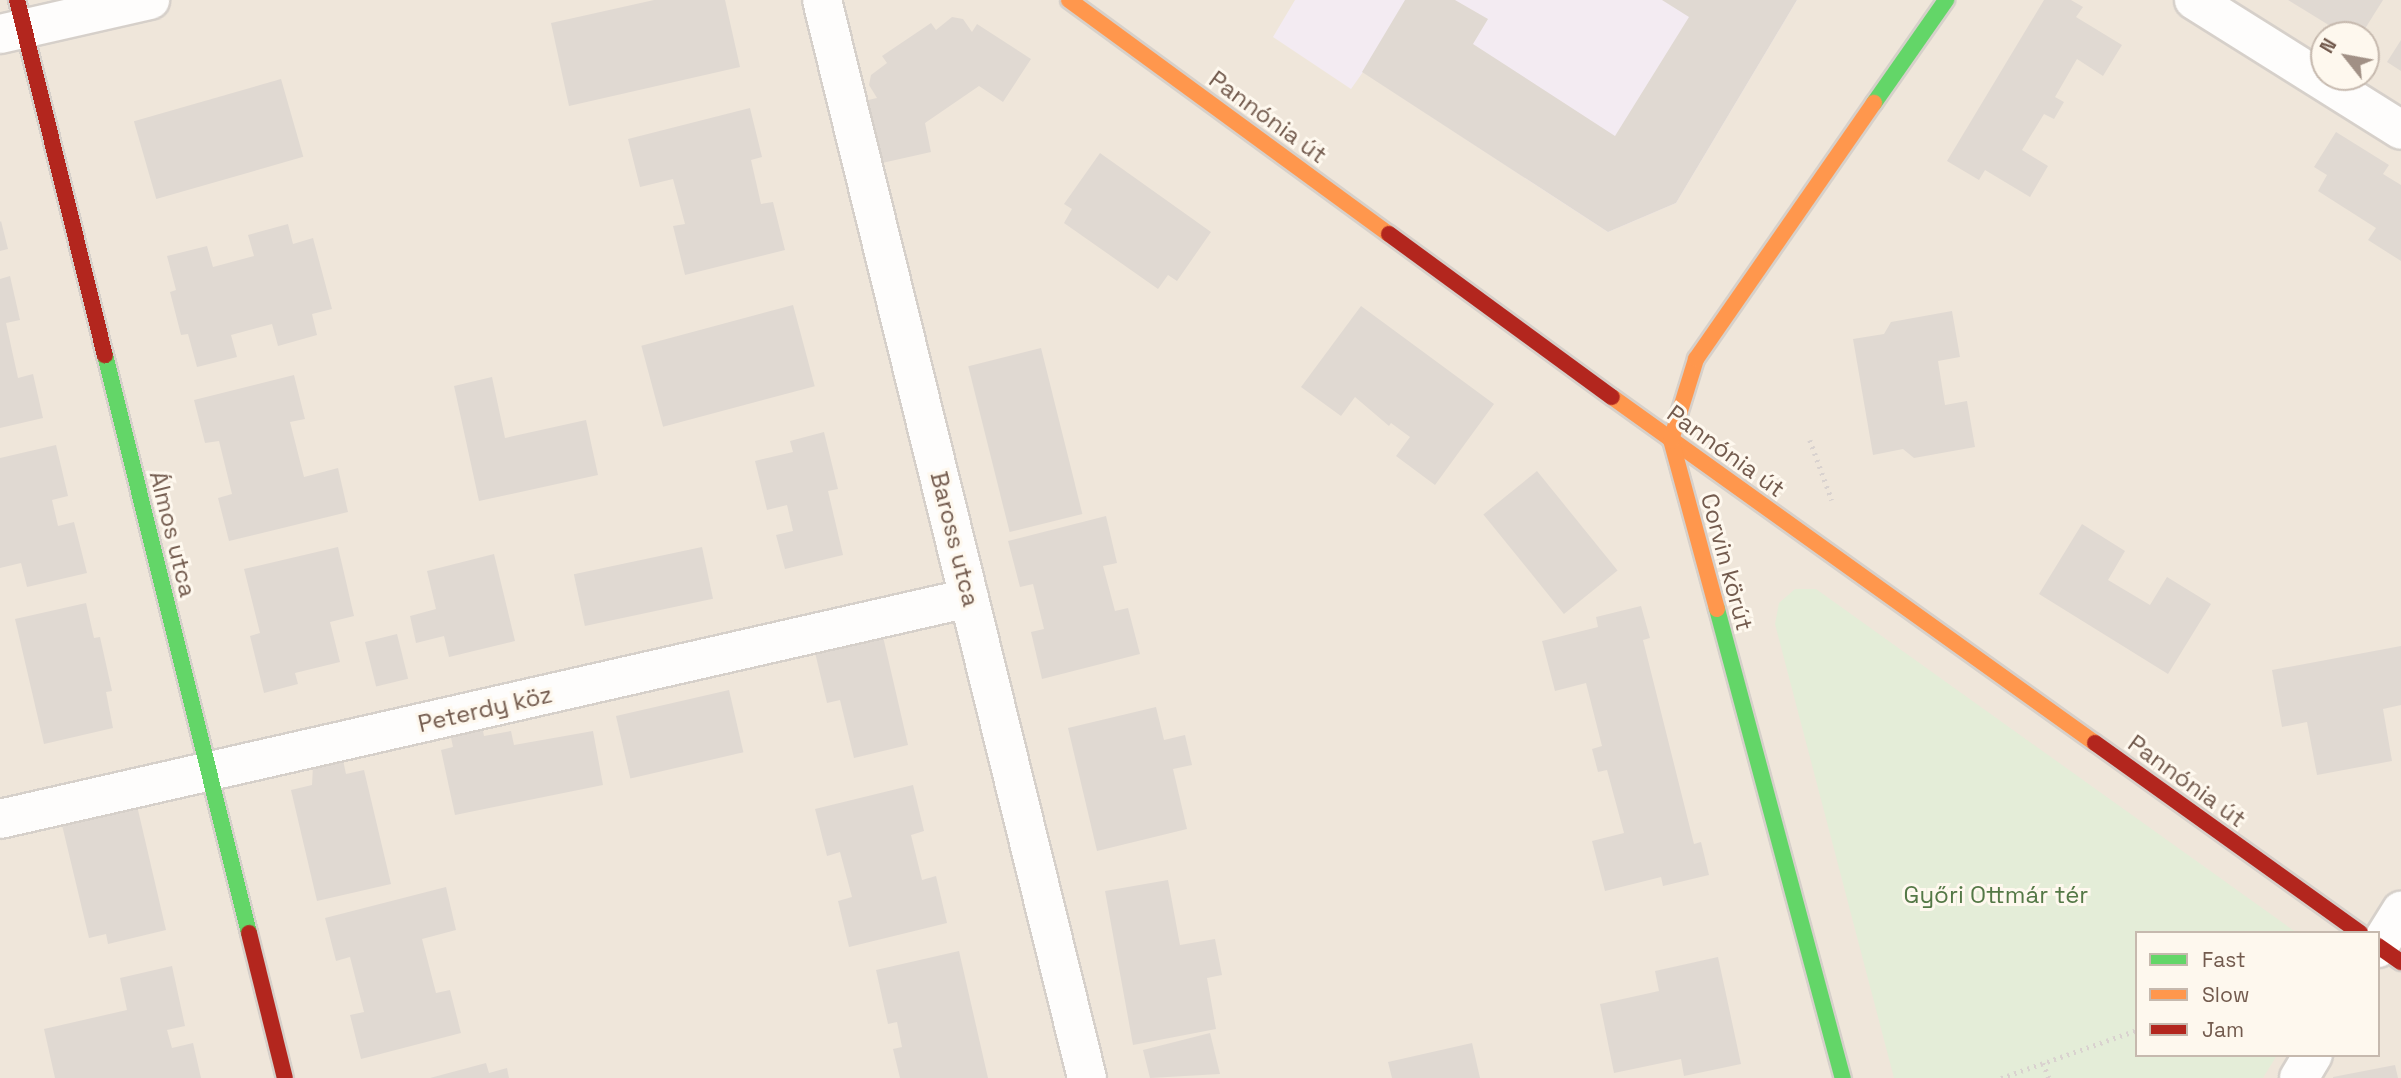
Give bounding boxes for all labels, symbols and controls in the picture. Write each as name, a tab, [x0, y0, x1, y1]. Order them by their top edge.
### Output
north arrow	[2310, 21, 2380, 91]
text: N	[2314, 34, 2342, 58]
street label: Pannónia út	[1204, 65, 1332, 169]
street label: Pannónia út	[1662, 399, 1790, 503]
street label: Álmos utca	[143, 468, 203, 600]
street label: Baross utca	[924, 469, 986, 609]
street label: Corvin körút	[1695, 490, 1759, 634]
street label: Peterdy köz	[415, 680, 555, 738]
street label: Pannónia út	[2123, 729, 2251, 833]
park label: Győri Ottmár tér	[1904, 881, 2088, 909]
legend	[2135, 931, 2380, 1057]
text: Fast	[2202, 946, 2246, 973]
text: Slow	[2202, 981, 2250, 1008]
text: Jam	[2202, 1016, 2244, 1043]

